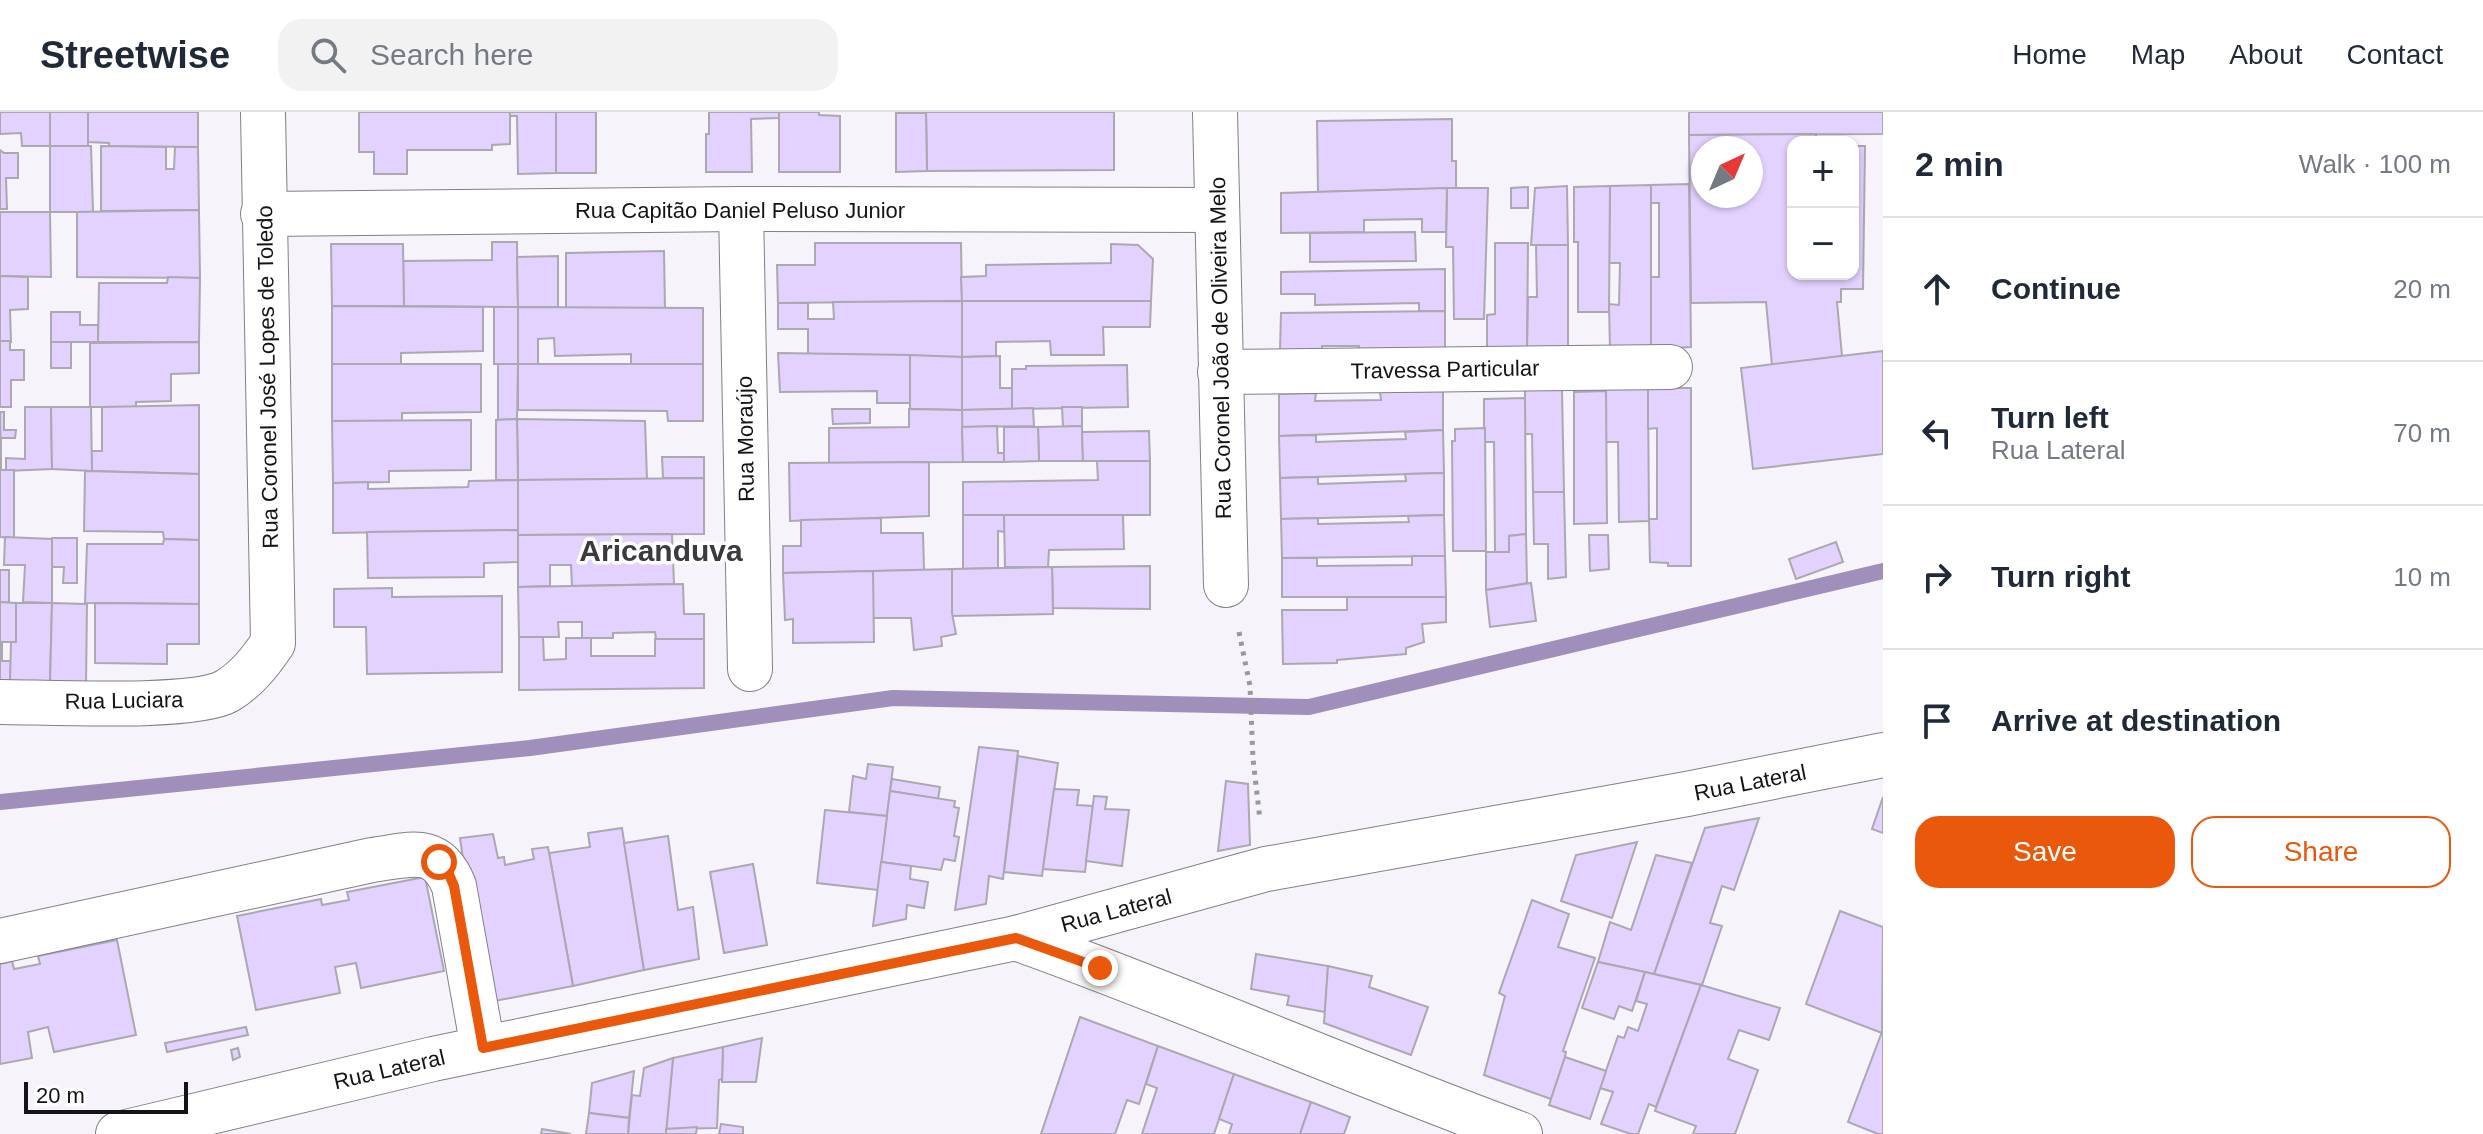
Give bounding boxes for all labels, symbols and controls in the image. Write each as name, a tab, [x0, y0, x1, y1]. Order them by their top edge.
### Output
search box	[278, 19, 838, 91]
icon: search	[306, 33, 350, 77]
text: Streetwise	[40, 34, 230, 76]
text: Search here	[370, 38, 534, 71]
text: Home	[2012, 39, 2087, 70]
text: Map	[2131, 39, 2185, 70]
text: About	[2229, 39, 2303, 70]
text: Contact	[2347, 39, 2443, 70]
north arrow	[1691, 136, 1763, 208]
map controls	[1787, 136, 1859, 280]
button: +	[1787, 136, 1859, 208]
text: 2 min	[1915, 145, 2004, 183]
text: Walk · 100 m	[2299, 149, 2451, 179]
street label: Rua Coronel João de Oliveira Melo	[1205, 177, 1236, 519]
street label: Rua Capitão Daniel Peluso Junior	[575, 198, 905, 223]
street label: Rua Coronel José Lopes de Toledo	[252, 205, 283, 549]
button: −	[1787, 208, 1859, 280]
icon: ahead	[1915, 267, 1959, 311]
text: Continue	[1991, 272, 2121, 305]
text: 20 m	[2393, 274, 2451, 304]
street label: Travessa Particular	[1350, 355, 1540, 384]
street label: Rua Moraújo	[732, 376, 759, 502]
text: Turn left	[1991, 401, 2109, 434]
icon: left	[1915, 411, 1959, 455]
text: 70 m	[2393, 418, 2451, 448]
text: Rua Lateral	[1991, 435, 2125, 465]
district label: Aricanduva	[579, 534, 743, 567]
icon: right	[1915, 555, 1959, 599]
text: Turn right	[1991, 560, 2130, 593]
text: 10 m	[2393, 562, 2451, 592]
street label: Rua Luciara	[64, 687, 184, 714]
icon: arrive	[1915, 699, 1959, 743]
text: Arrive at destination	[1991, 704, 2281, 737]
street label: Rua Lateral	[1692, 759, 1808, 806]
button: Save	[1915, 816, 2175, 888]
button: Share	[2191, 816, 2451, 888]
route start	[421, 844, 457, 880]
street label: Rua Lateral	[1058, 884, 1174, 937]
route end	[1082, 950, 1118, 986]
street label: Rua Lateral	[331, 1045, 447, 1094]
scale bar	[24, 1078, 188, 1114]
text: 20 m	[36, 1083, 85, 1108]

